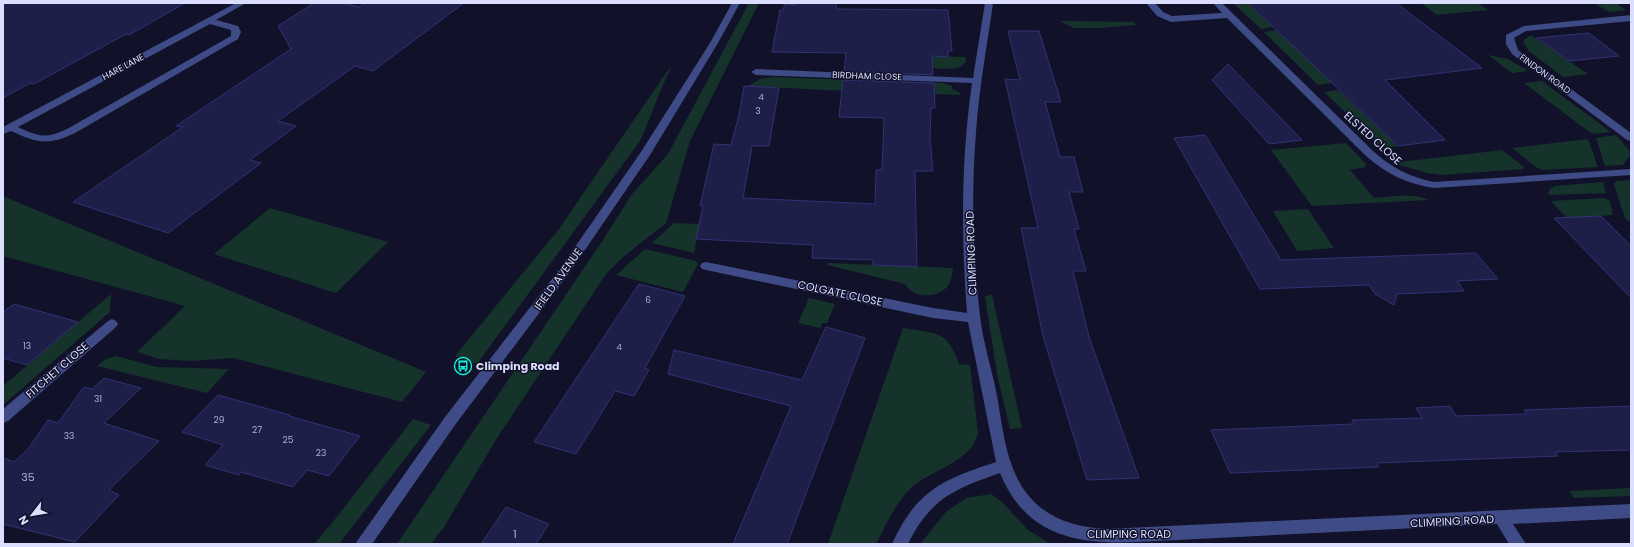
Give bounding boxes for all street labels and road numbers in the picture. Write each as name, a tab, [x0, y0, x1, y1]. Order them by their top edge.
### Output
street label: HARE LANE	[100, 51, 146, 83]
street label: FINDON ROAD	[1517, 51, 1573, 97]
street label: BIRDHAM CLOSE	[832, 69, 902, 83]
street label: ELSTED CLOSE	[1340, 108, 1406, 168]
street label: CLIMPING ROAD	[962, 210, 980, 295]
street label: IFIELD AVENUE	[530, 245, 586, 313]
street label: COLGATE CLOSE	[796, 276, 884, 310]
street label: FITCHET CLOSE	[22, 338, 92, 402]
street label: CLIMPING ROAD	[1410, 511, 1495, 531]
street label: CLIMPING ROAD	[1087, 526, 1171, 542]

